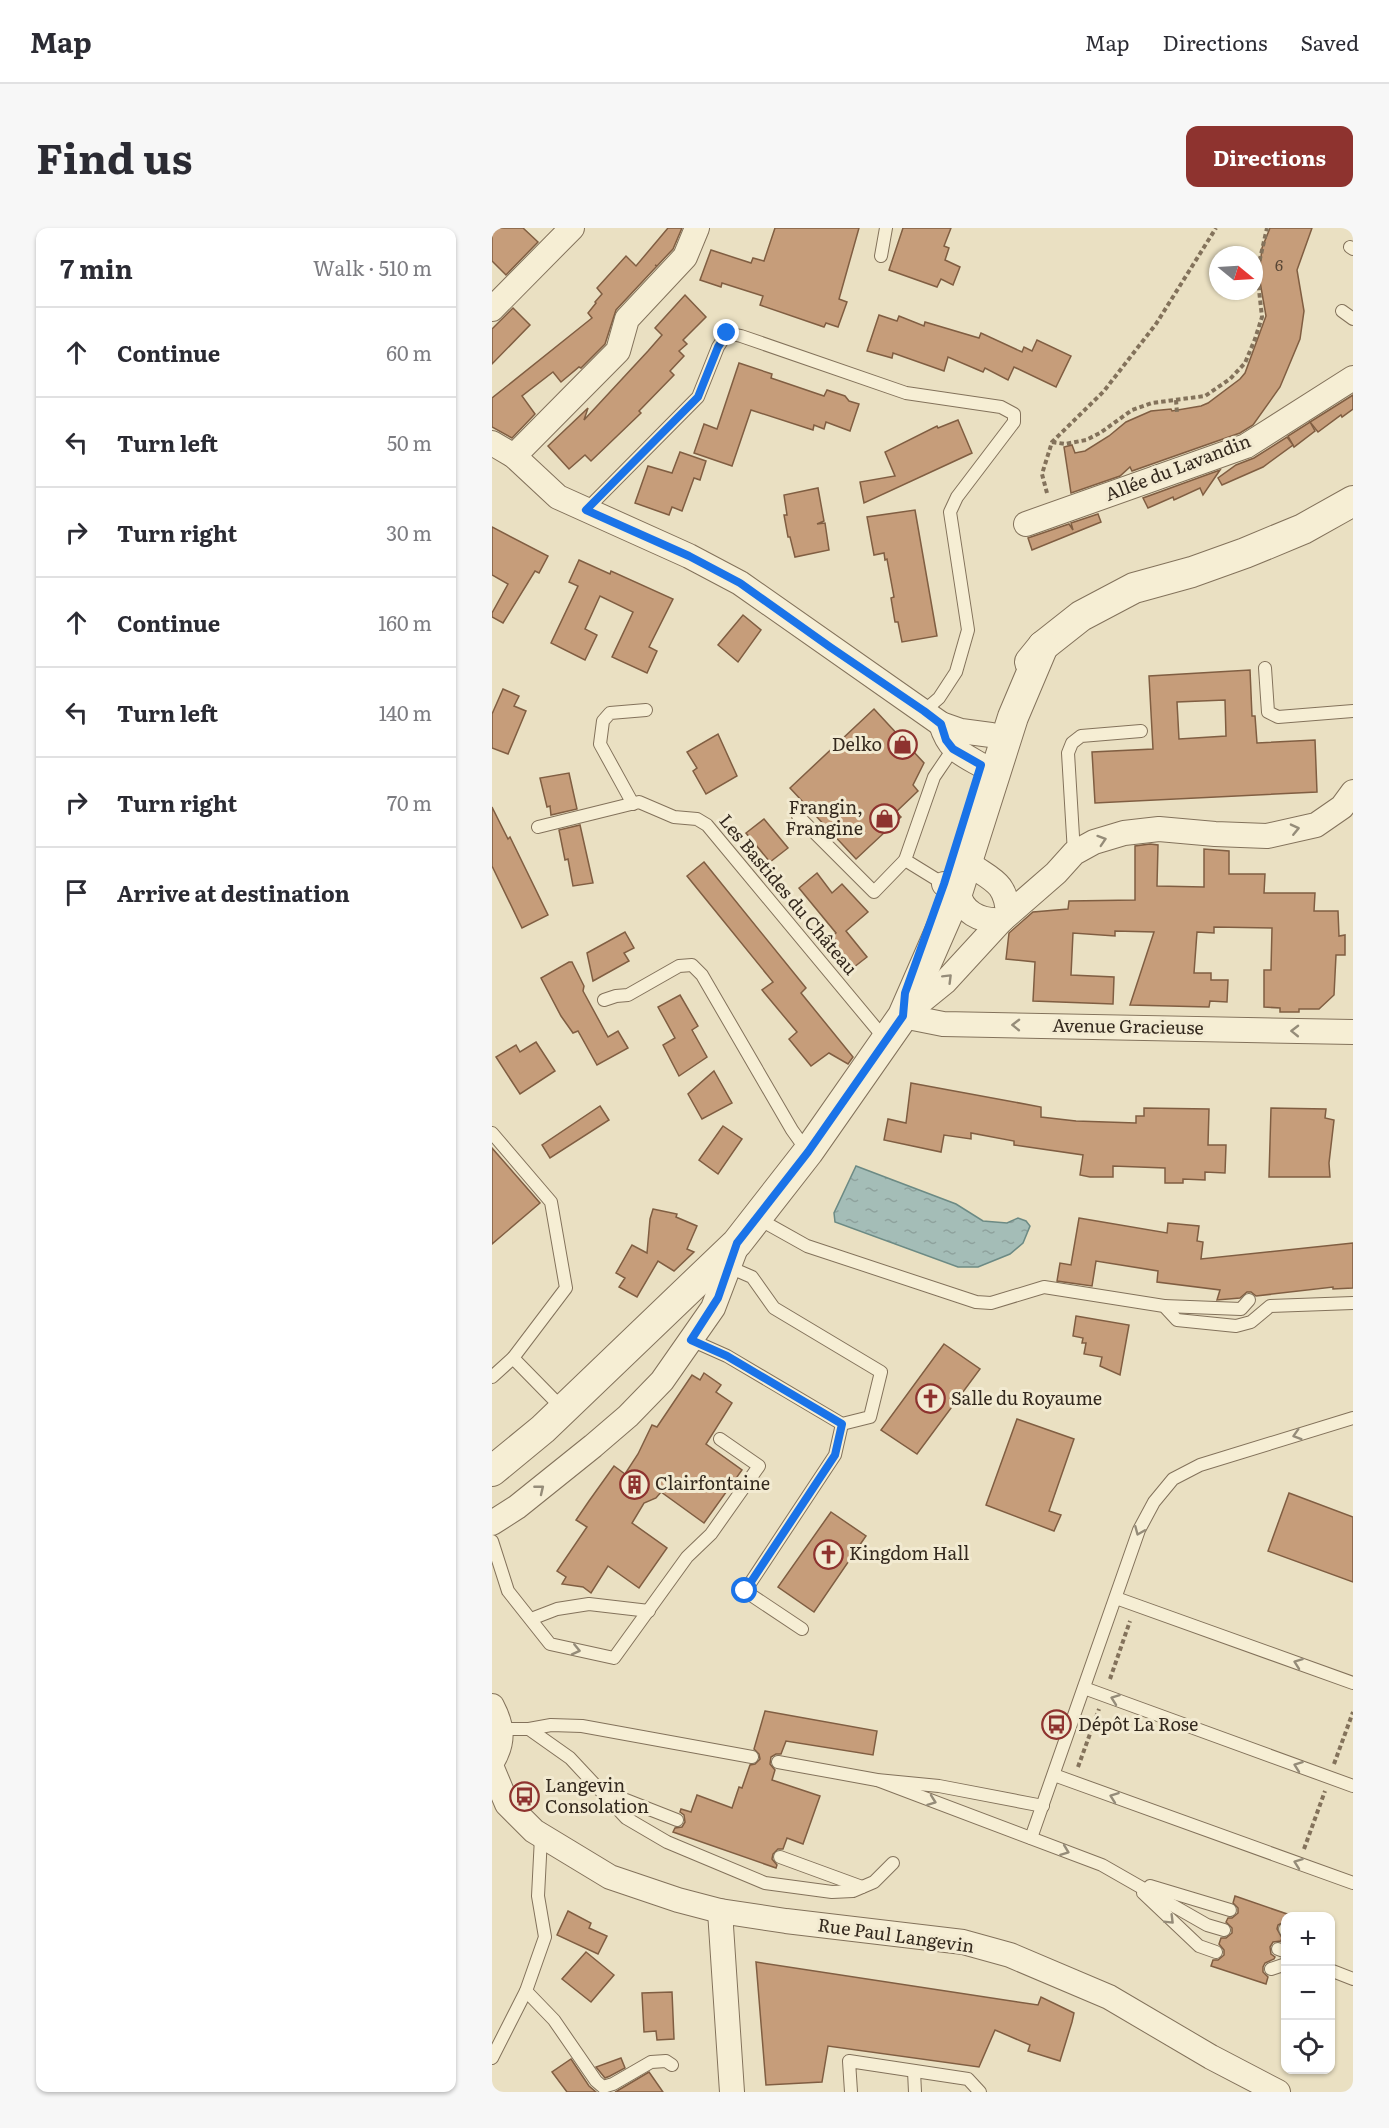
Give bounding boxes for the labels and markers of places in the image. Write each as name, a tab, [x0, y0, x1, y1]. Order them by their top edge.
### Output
shop icon: Delko	[887, 729, 919, 761]
place label: Delko	[832, 730, 882, 757]
place label: Frangin, Frangine	[785, 793, 863, 841]
shop icon: Frangin, Frangine	[868, 802, 900, 834]
church icon: Salle du Royaume	[914, 1383, 946, 1415]
place label: Salle du Royaume	[951, 1384, 1102, 1411]
building icon: Clairfontaine	[618, 1468, 650, 1500]
place label: Clairfontaine	[655, 1469, 770, 1496]
church icon: Kingdom Hall	[812, 1538, 844, 1570]
place label: Kingdom Hall	[849, 1539, 969, 1566]
bus stop icon: Dépôt La Rose	[1041, 1709, 1073, 1741]
place label: Dépôt La Rose	[1078, 1710, 1198, 1737]
place label: Langevin Consolation	[545, 1771, 649, 1819]
bus stop icon: Langevin Consolation	[508, 1780, 540, 1812]

